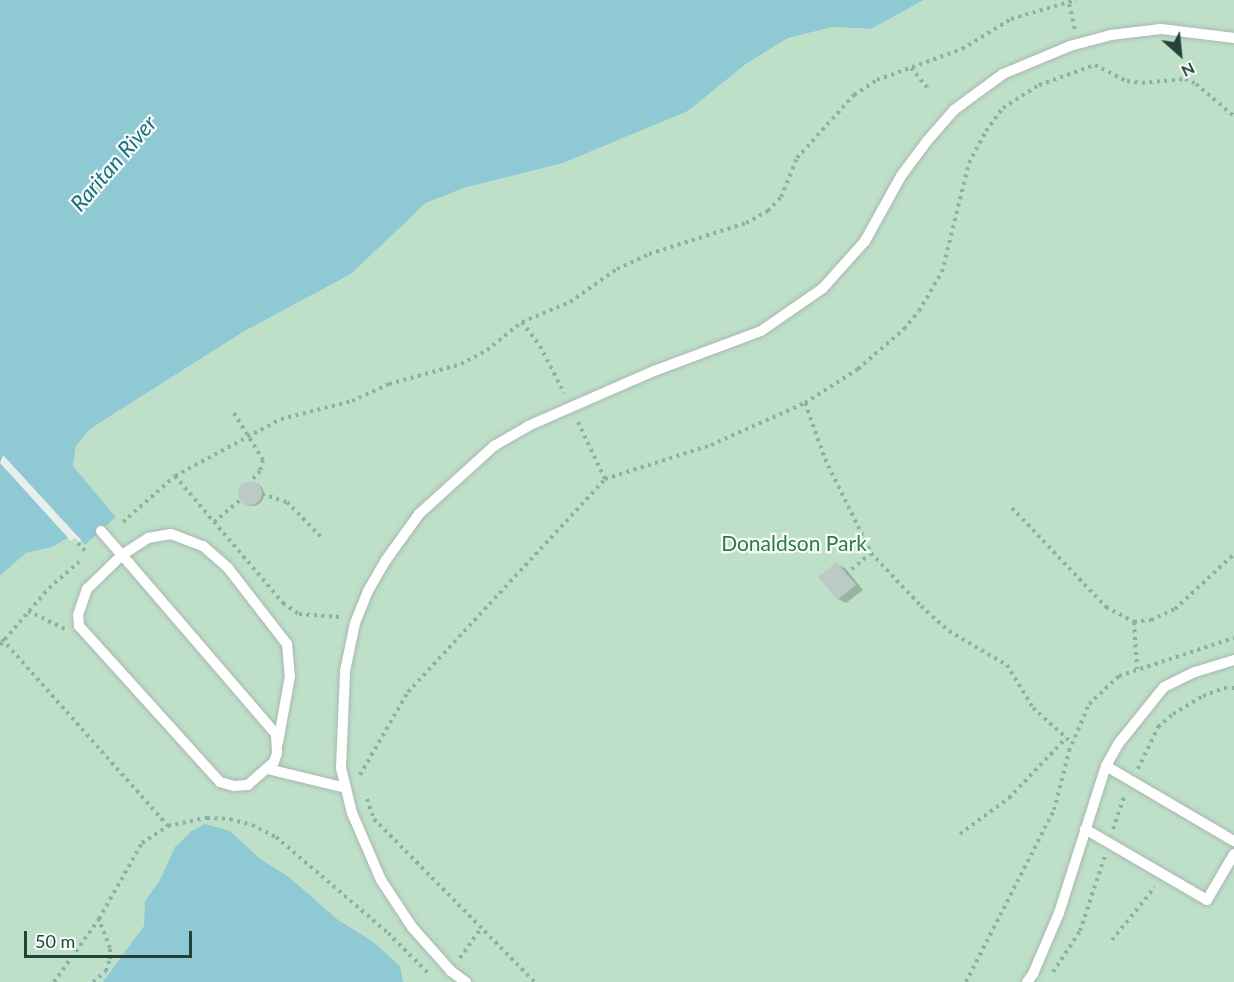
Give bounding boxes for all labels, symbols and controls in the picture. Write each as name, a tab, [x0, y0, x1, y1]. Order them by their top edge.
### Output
north arrow	[1150, 24, 1210, 84]
text: N	[1179, 59, 1198, 82]
water label: Raritan River	[64, 110, 162, 216]
park label: Donaldson Park	[721, 530, 867, 556]
scale bar	[27, 919, 195, 957]
text: 50 m	[35, 930, 75, 952]

